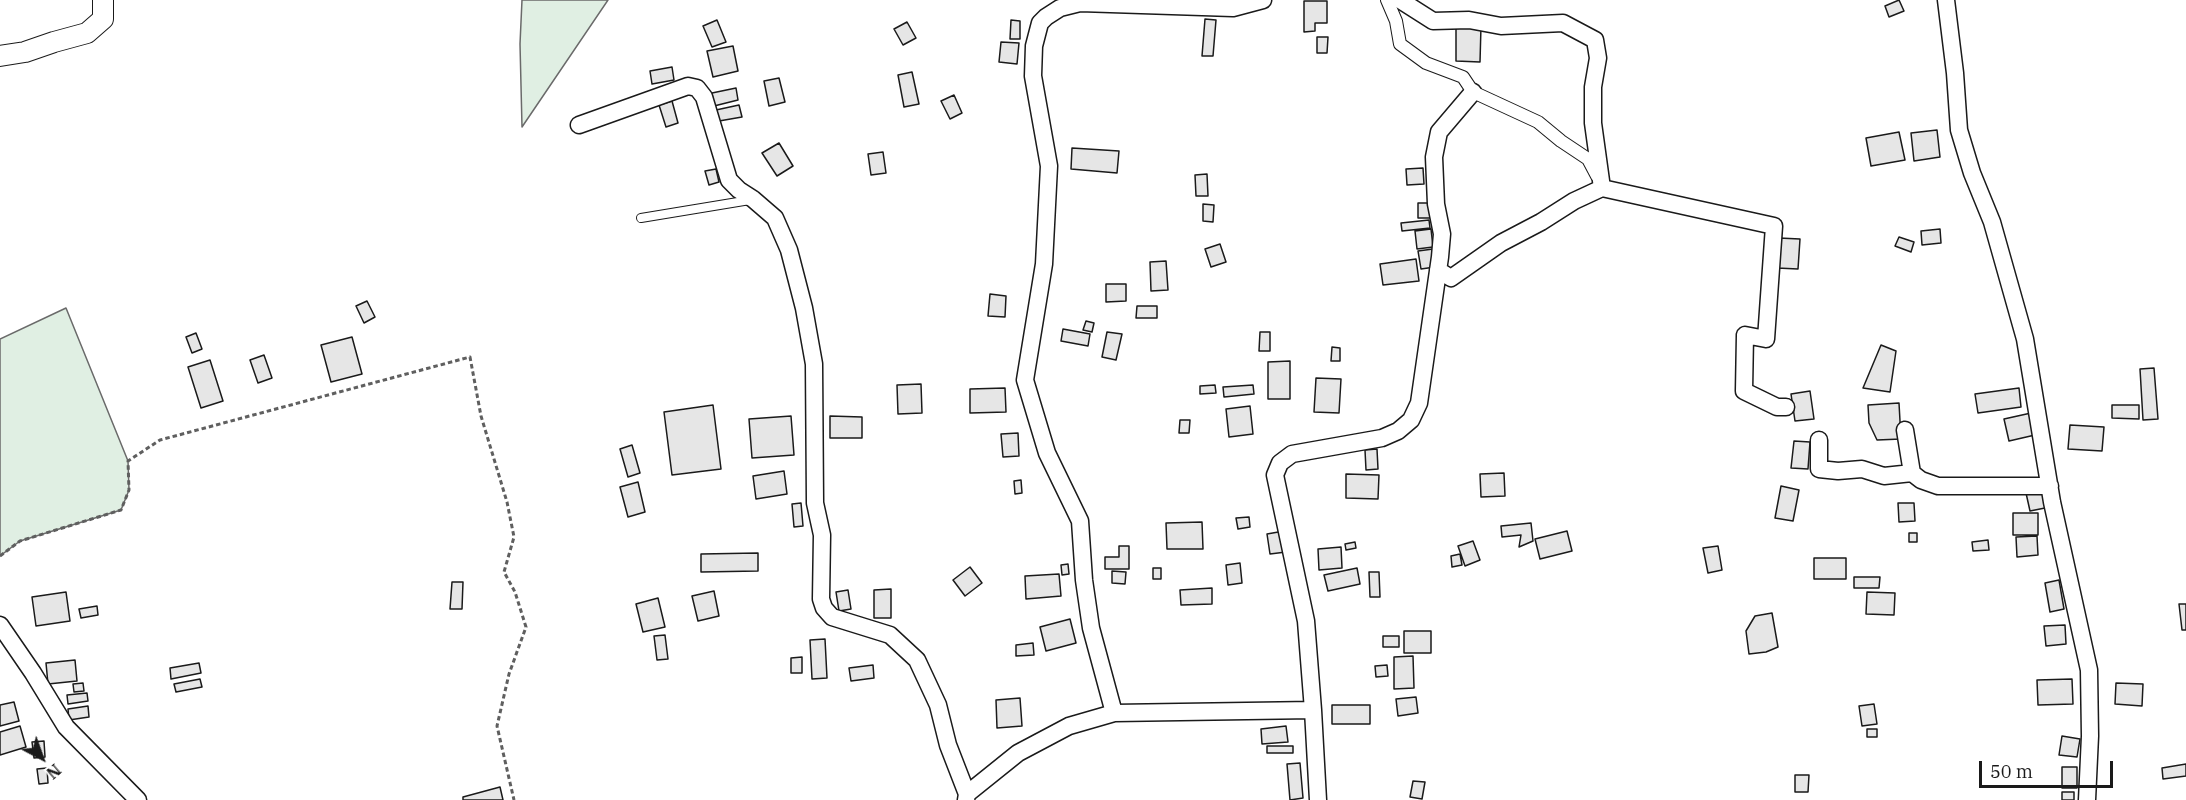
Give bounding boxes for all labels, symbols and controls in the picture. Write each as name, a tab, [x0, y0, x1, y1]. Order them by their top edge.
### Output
north arrow	[12, 728, 72, 788]
scale bar	[1982, 749, 2116, 787]
text: N	[42, 760, 65, 783]
text: 50 m	[1990, 760, 2033, 783]

